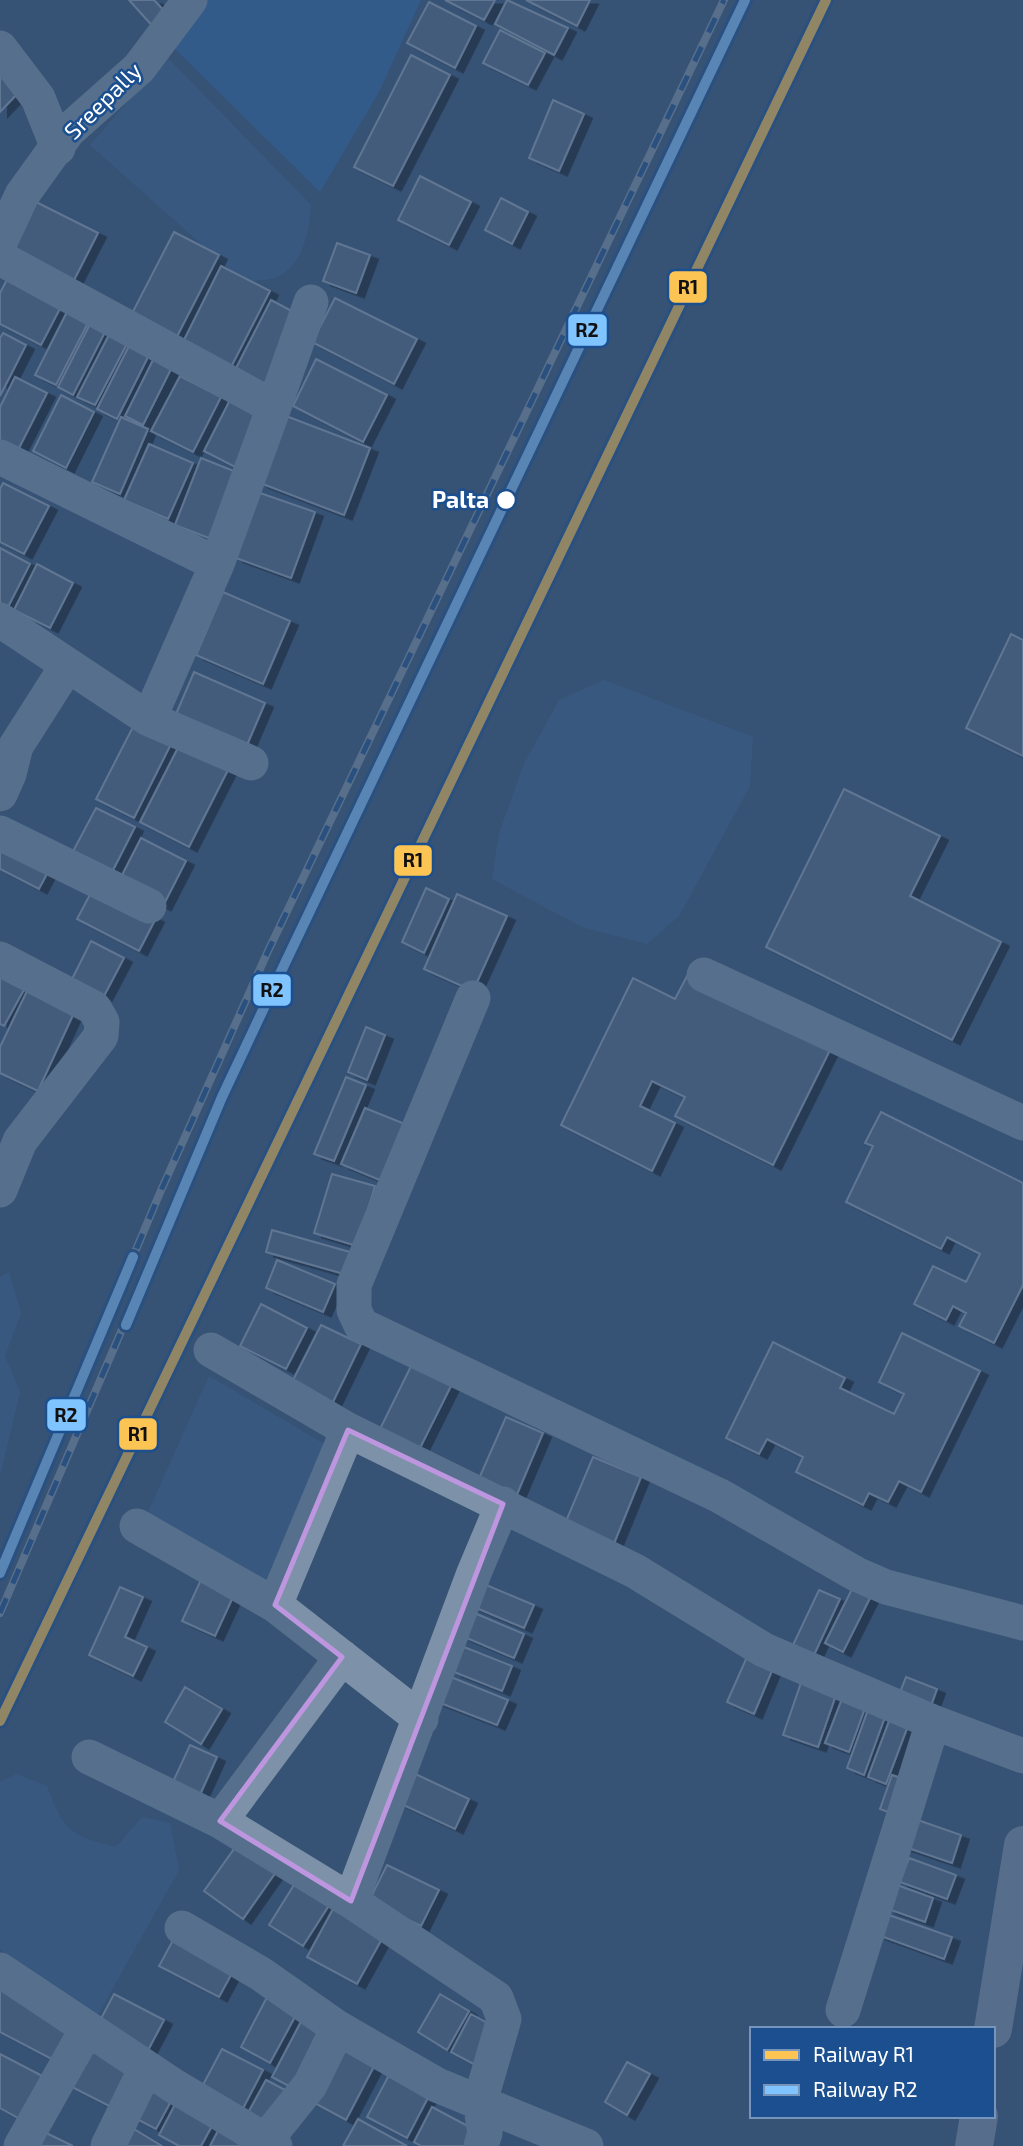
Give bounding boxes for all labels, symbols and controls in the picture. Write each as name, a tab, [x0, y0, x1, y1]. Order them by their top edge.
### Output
street label: Sreepally	[58, 56, 147, 145]
line badge: R1	[668, 270, 708, 304]
text: R1	[678, 275, 698, 298]
line badge: R2	[567, 313, 608, 347]
text: R2	[575, 318, 599, 341]
place label: Palta	[432, 485, 489, 513]
marker: Palta	[495, 489, 517, 511]
line badge: R1	[393, 844, 433, 877]
text: R1	[403, 848, 423, 871]
line badge: R2	[252, 973, 292, 1007]
text: R2	[260, 978, 284, 1001]
line badge: R2	[46, 1398, 87, 1432]
text: R2	[54, 1403, 78, 1426]
line badge: R1	[118, 1417, 158, 1451]
text: R1	[128, 1422, 148, 1445]
legend	[750, 2027, 995, 2118]
text: Railway R1	[813, 2041, 914, 2066]
text: Railway R2	[813, 2076, 918, 2101]

